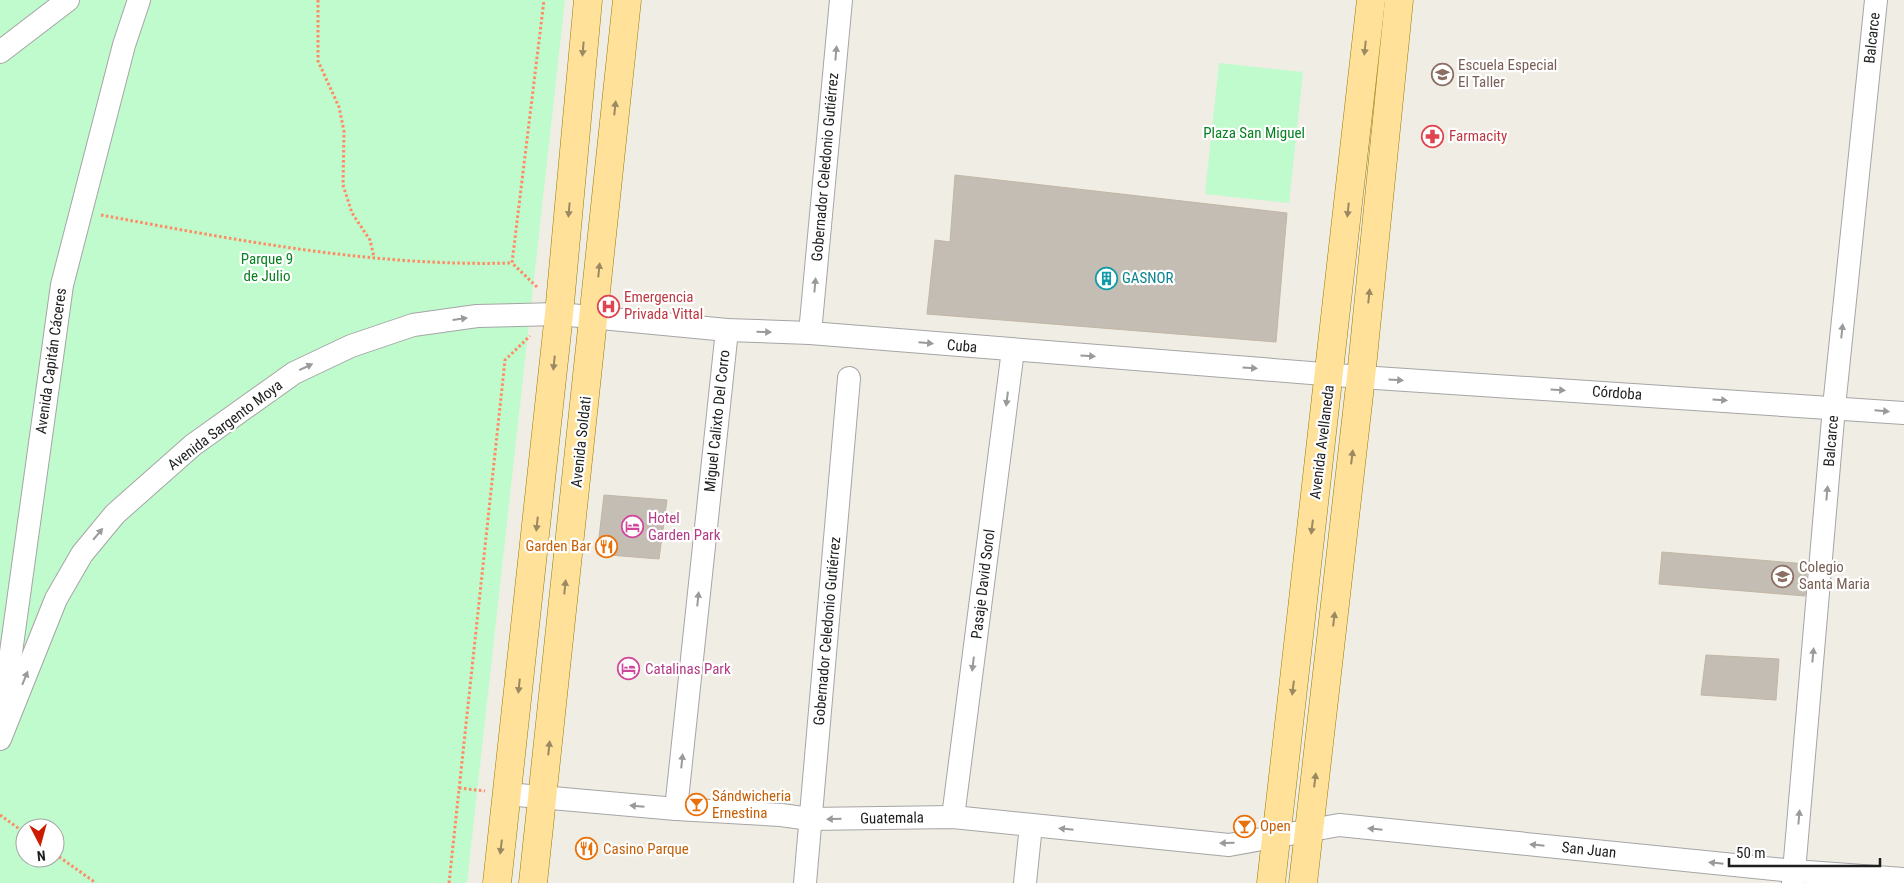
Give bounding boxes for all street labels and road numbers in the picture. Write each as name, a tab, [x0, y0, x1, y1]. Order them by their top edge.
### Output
street label: Balcarce	[1860, 12, 1884, 64]
street label: Gobernador Celedonio Gutiérrez	[808, 72, 842, 262]
street label: Avenida Capitán Cáceres	[32, 287, 70, 435]
street label: Cuba	[946, 336, 978, 356]
street label: Miguel Calixto Del Corro	[701, 349, 733, 493]
street label: Avenida Sargento Moya	[164, 376, 286, 474]
street label: Córdoba	[1591, 382, 1643, 404]
street label: Avenida Avellaneda	[1306, 384, 1338, 500]
street label: Avenida Soldati	[567, 395, 595, 489]
street label: Balcarce	[1820, 415, 1842, 467]
street label: Pasaje David Sorol	[967, 528, 999, 640]
street label: Gobernador Celedonio Gutiérrez	[810, 536, 844, 726]
street label: Guatemala	[860, 808, 924, 828]
street label: San Juan	[1561, 838, 1617, 862]

